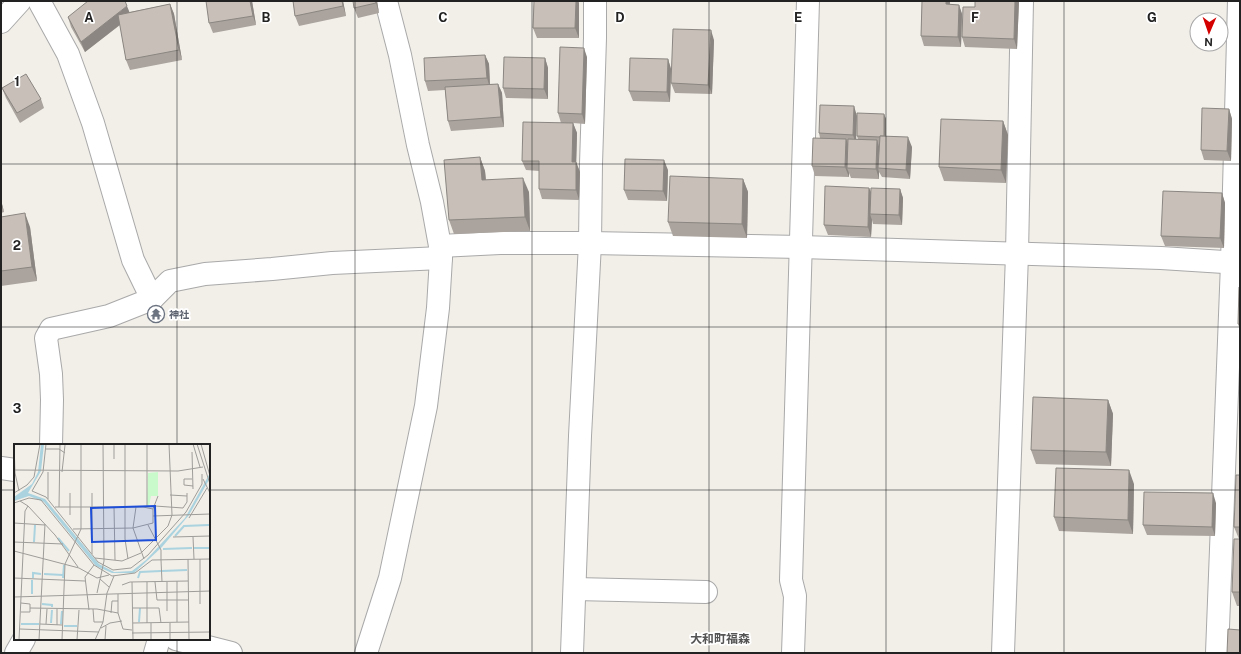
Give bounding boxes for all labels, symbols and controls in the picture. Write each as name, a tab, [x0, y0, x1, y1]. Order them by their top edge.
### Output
text: A	[84, 10, 94, 25]
text: B	[262, 10, 271, 25]
text: C	[438, 10, 448, 25]
text: D	[615, 10, 625, 25]
text: E	[794, 10, 802, 25]
text: F	[971, 10, 979, 25]
text: G	[1147, 10, 1157, 25]
north arrow	[1189, 12, 1229, 52]
text: N	[1204, 36, 1213, 48]
text: 1	[14, 74, 20, 89]
text: 2	[13, 238, 21, 253]
temple icon: 神社	[146, 304, 166, 324]
place label: 神社	[169, 308, 190, 320]
text: 3	[13, 401, 22, 416]
inset map	[14, 444, 210, 640]
district label: 大和町福森	[690, 632, 750, 646]

